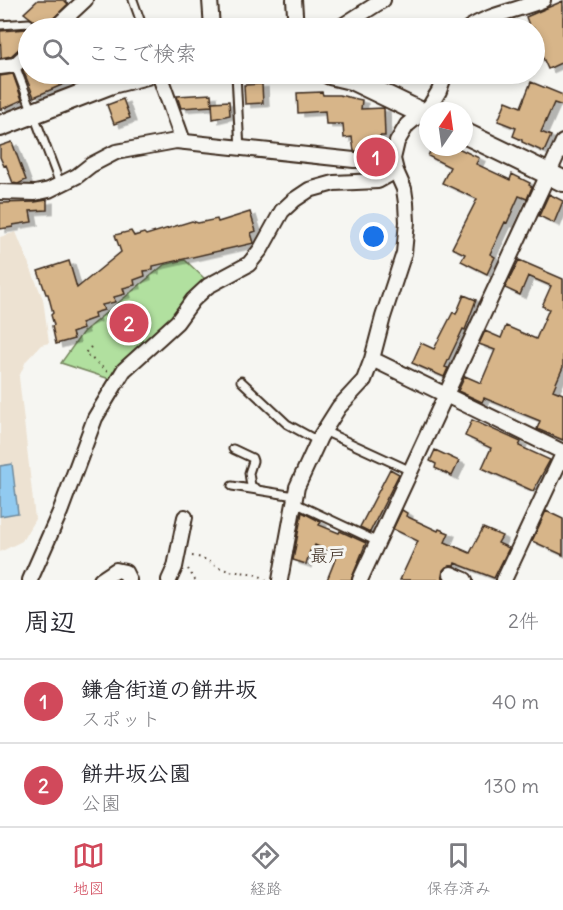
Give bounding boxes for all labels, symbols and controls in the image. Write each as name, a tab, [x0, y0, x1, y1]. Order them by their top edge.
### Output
search box	[18, 18, 545, 84]
icon: search	[39, 35, 72, 68]
text: ここで検索	[87, 39, 197, 67]
north arrow	[419, 102, 473, 156]
pin: 1	[356, 134, 395, 180]
your location	[359, 222, 388, 251]
pin: 2	[110, 300, 148, 346]
district label: 最戸	[310, 544, 346, 567]
text: 周辺	[24, 605, 76, 638]
text: 2件	[508, 608, 539, 633]
text: 鎌倉街道の餅井坂	[81, 675, 257, 703]
text: 1	[40, 689, 47, 714]
text: 40 m	[492, 689, 539, 714]
text: スポット	[81, 706, 161, 731]
text: 餅井坂公園	[81, 759, 191, 787]
text: 2	[38, 773, 49, 798]
text: 130 m	[484, 773, 539, 798]
text: 公園	[81, 790, 121, 815]
tab: 地図	[72, 839, 105, 899]
tab: 経路	[249, 839, 282, 899]
tab: 保存済み	[427, 839, 491, 899]

